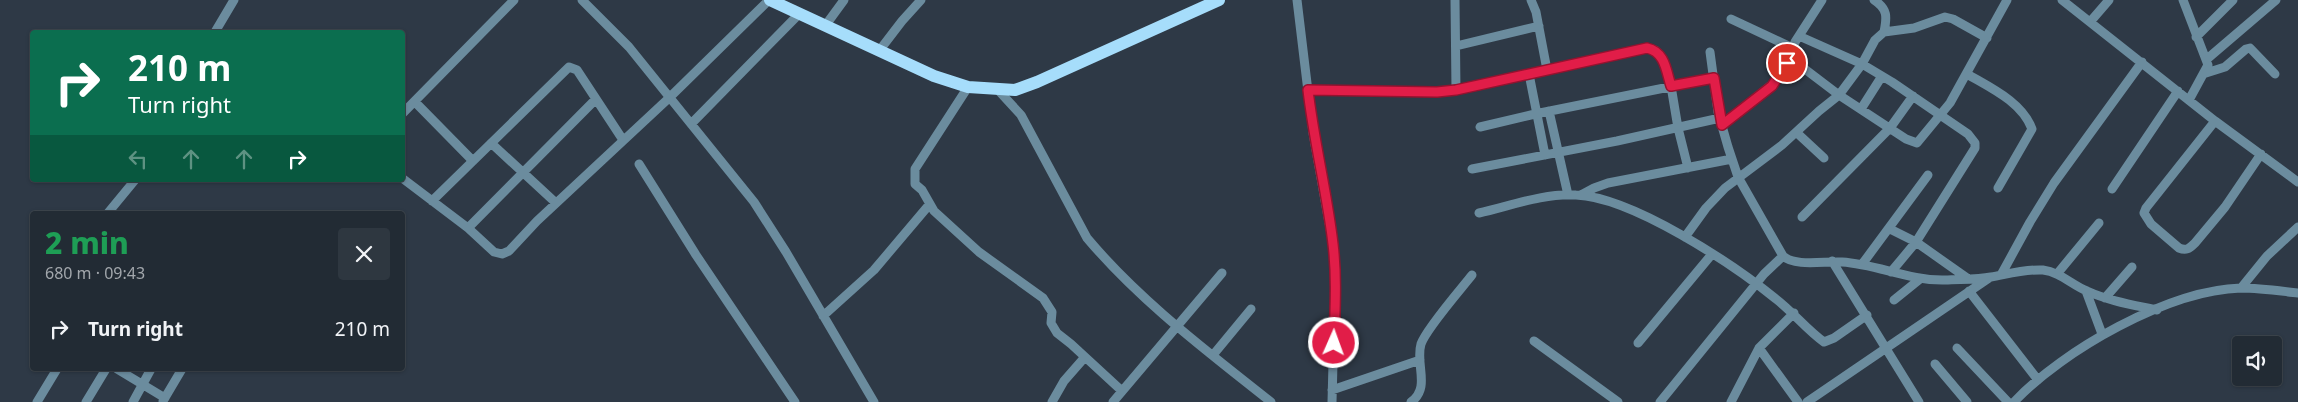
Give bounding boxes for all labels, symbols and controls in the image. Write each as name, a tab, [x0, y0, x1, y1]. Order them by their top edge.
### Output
pin	[1766, 42, 1808, 84]
text: 210 m	[128, 44, 231, 91]
icon: arrive	[1773, 49, 1801, 77]
icon: right	[45, 50, 110, 115]
text: Turn right	[128, 89, 231, 119]
icon: left	[124, 145, 152, 173]
icon: ahead	[177, 145, 205, 173]
icon: ahead	[230, 145, 258, 173]
icon: right	[283, 145, 311, 173]
text: 2 min	[45, 222, 129, 263]
button: close	[338, 228, 390, 280]
text: 680 m · 09:43	[45, 262, 145, 284]
icon: right	[45, 315, 73, 343]
text: Turn right	[88, 316, 183, 342]
text: 210 m	[335, 316, 390, 342]
position arrow	[1307, 316, 1359, 368]
map controls	[2232, 336, 2282, 386]
button: sound	[2232, 336, 2282, 386]

